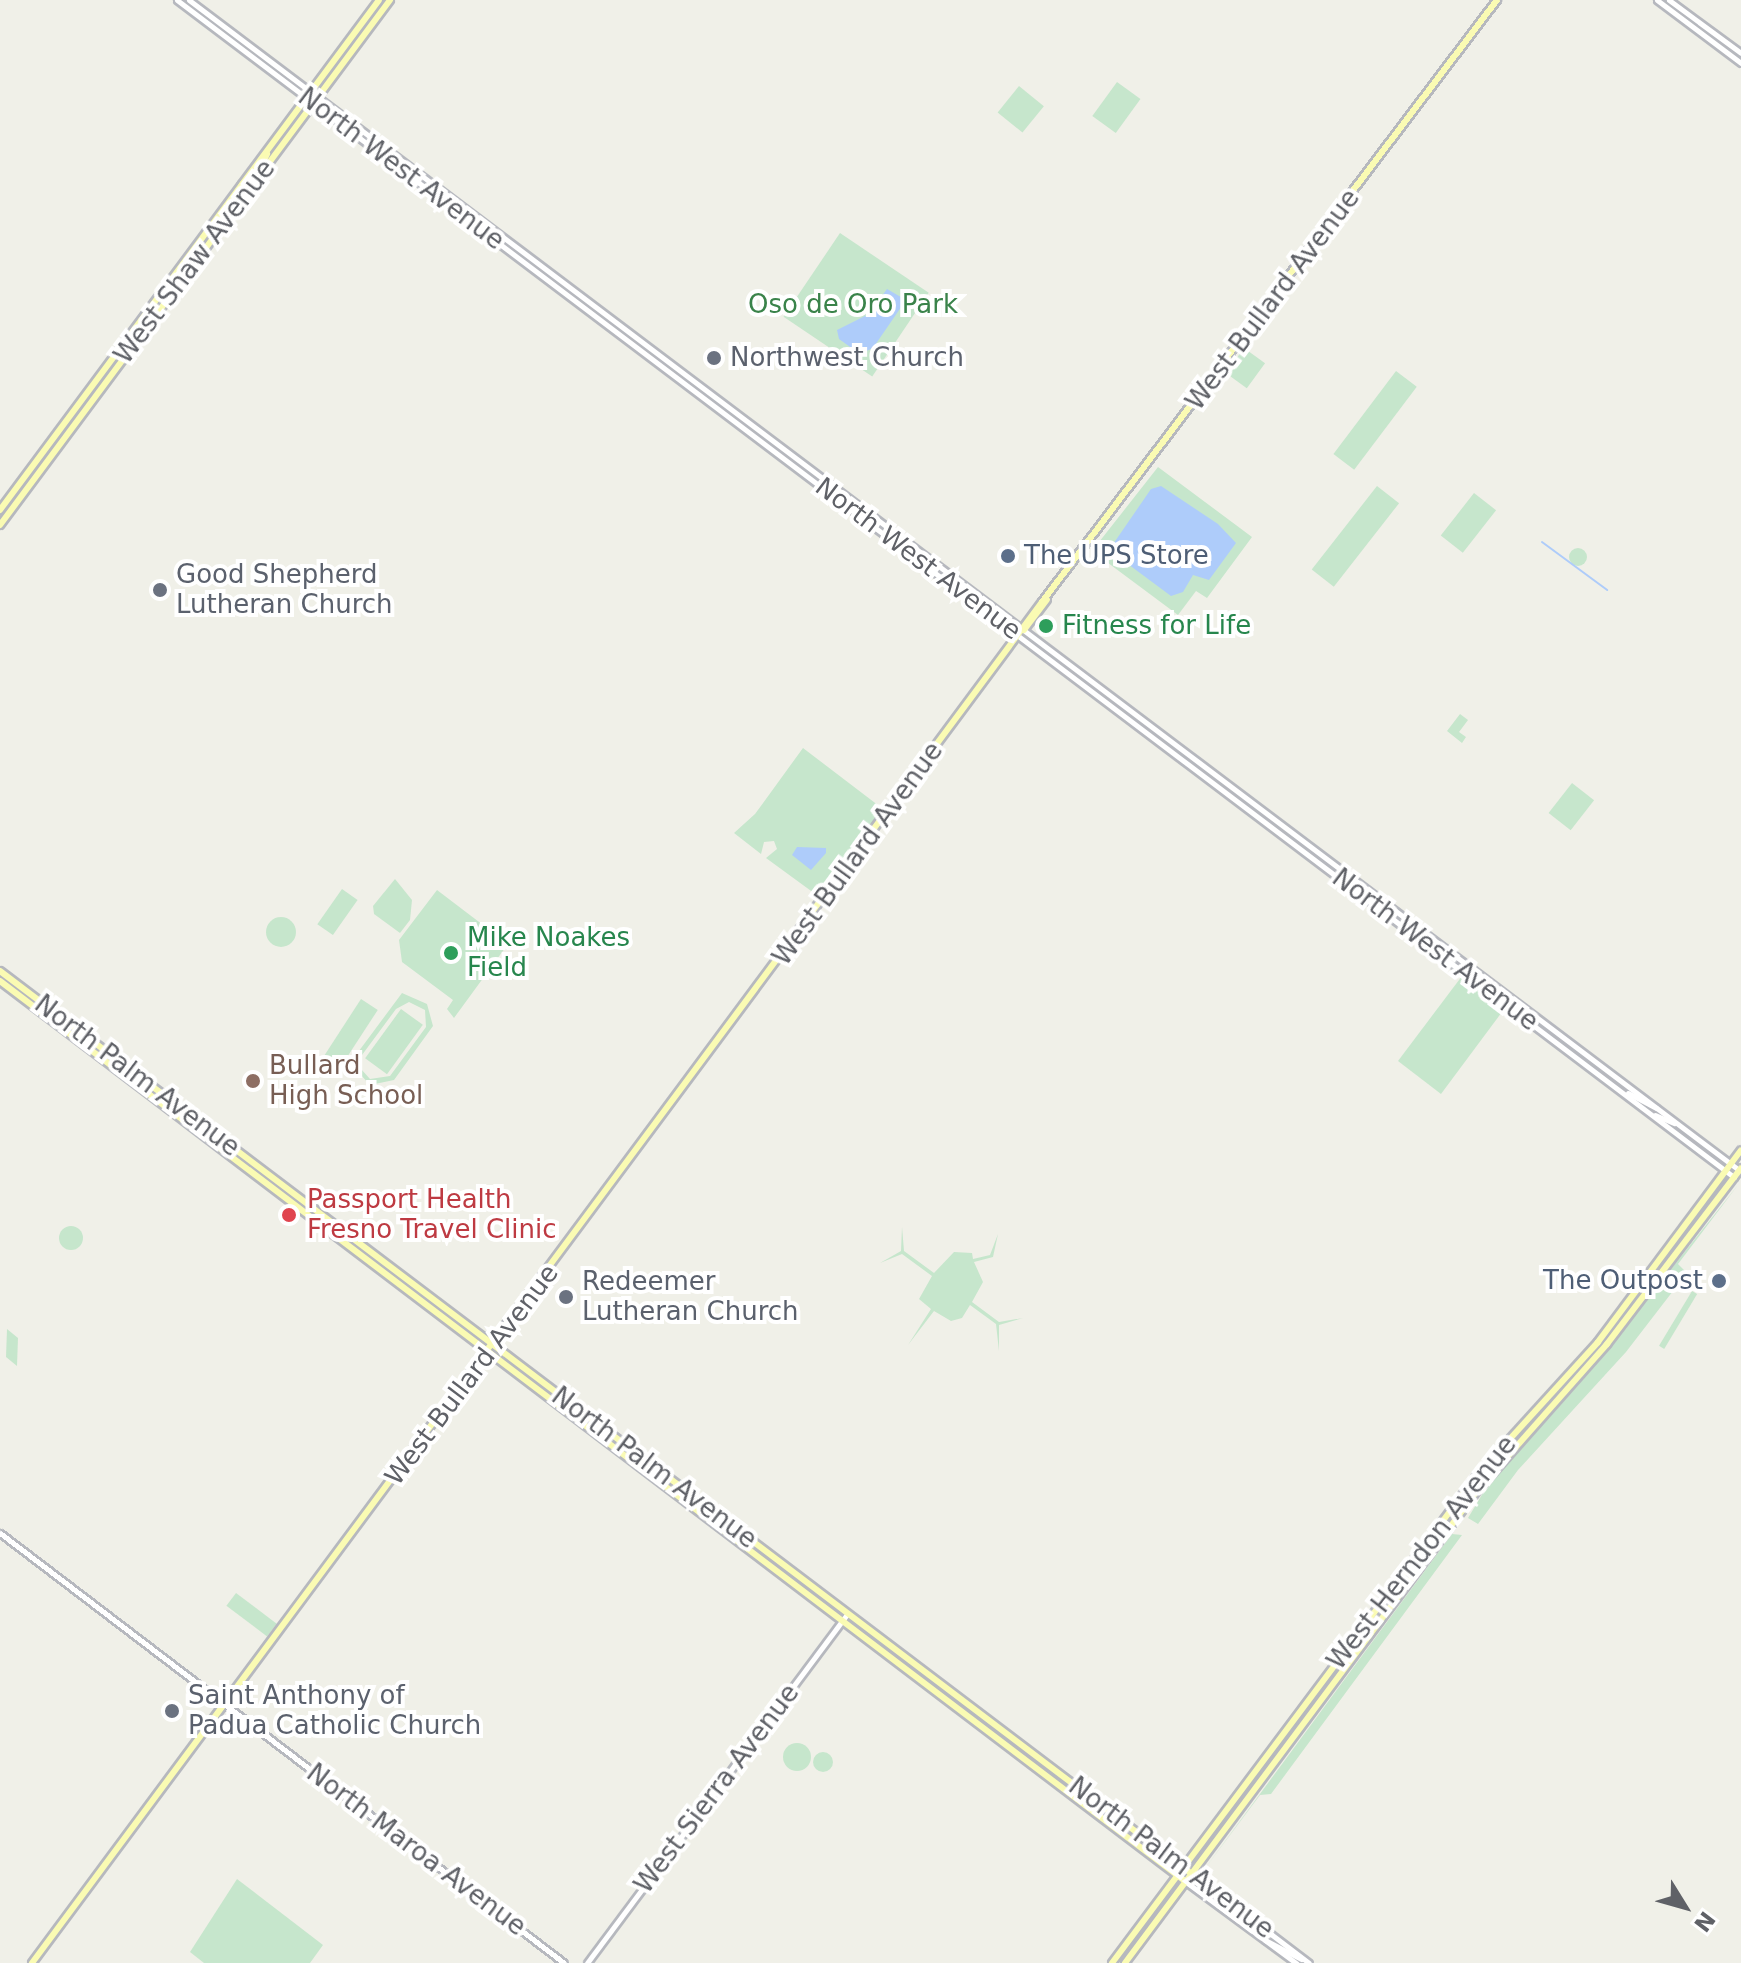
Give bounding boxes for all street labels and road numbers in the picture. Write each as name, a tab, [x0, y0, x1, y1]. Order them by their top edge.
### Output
street label: North West Avenue	[292, 81, 510, 257]
street label: West Shaw Avenue	[108, 154, 282, 370]
street label: West Bullard Avenue	[1180, 183, 1366, 417]
street label: North West Avenue	[809, 471, 1027, 647]
street label: West Bullard Avenue	[766, 736, 950, 972]
street label: North West Avenue	[1326, 862, 1544, 1038]
street label: North Palm Avenue	[28, 989, 246, 1163]
street label: West Bullard Avenue	[379, 1258, 565, 1492]
street label: North Palm Avenue	[545, 1381, 763, 1555]
street label: West Herndon Avenue	[1321, 1430, 1523, 1676]
street label: West Sierra Avenue	[628, 1678, 806, 1900]
street label: North Maroa Avenue	[300, 1757, 532, 1943]
street label: North Palm Avenue	[1062, 1771, 1280, 1945]

